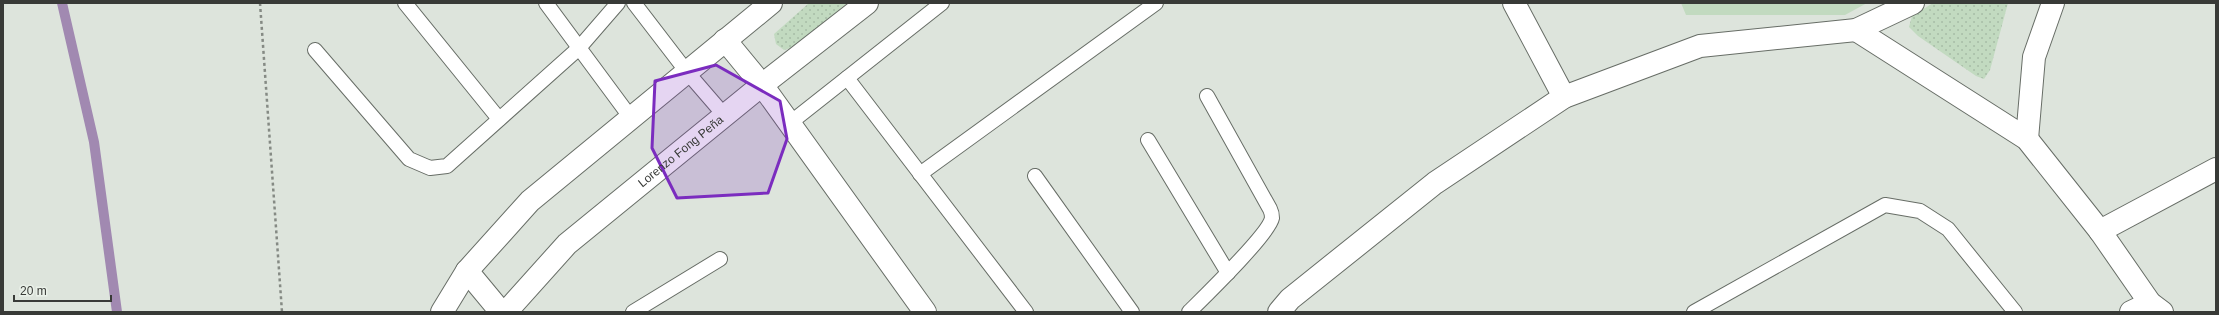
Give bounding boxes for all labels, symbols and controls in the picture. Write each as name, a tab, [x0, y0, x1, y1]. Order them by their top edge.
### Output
street label: Lorenzo Fong Peña	[635, 112, 726, 190]
scale bar	[14, 277, 111, 303]
text: 20 m	[20, 284, 47, 298]

